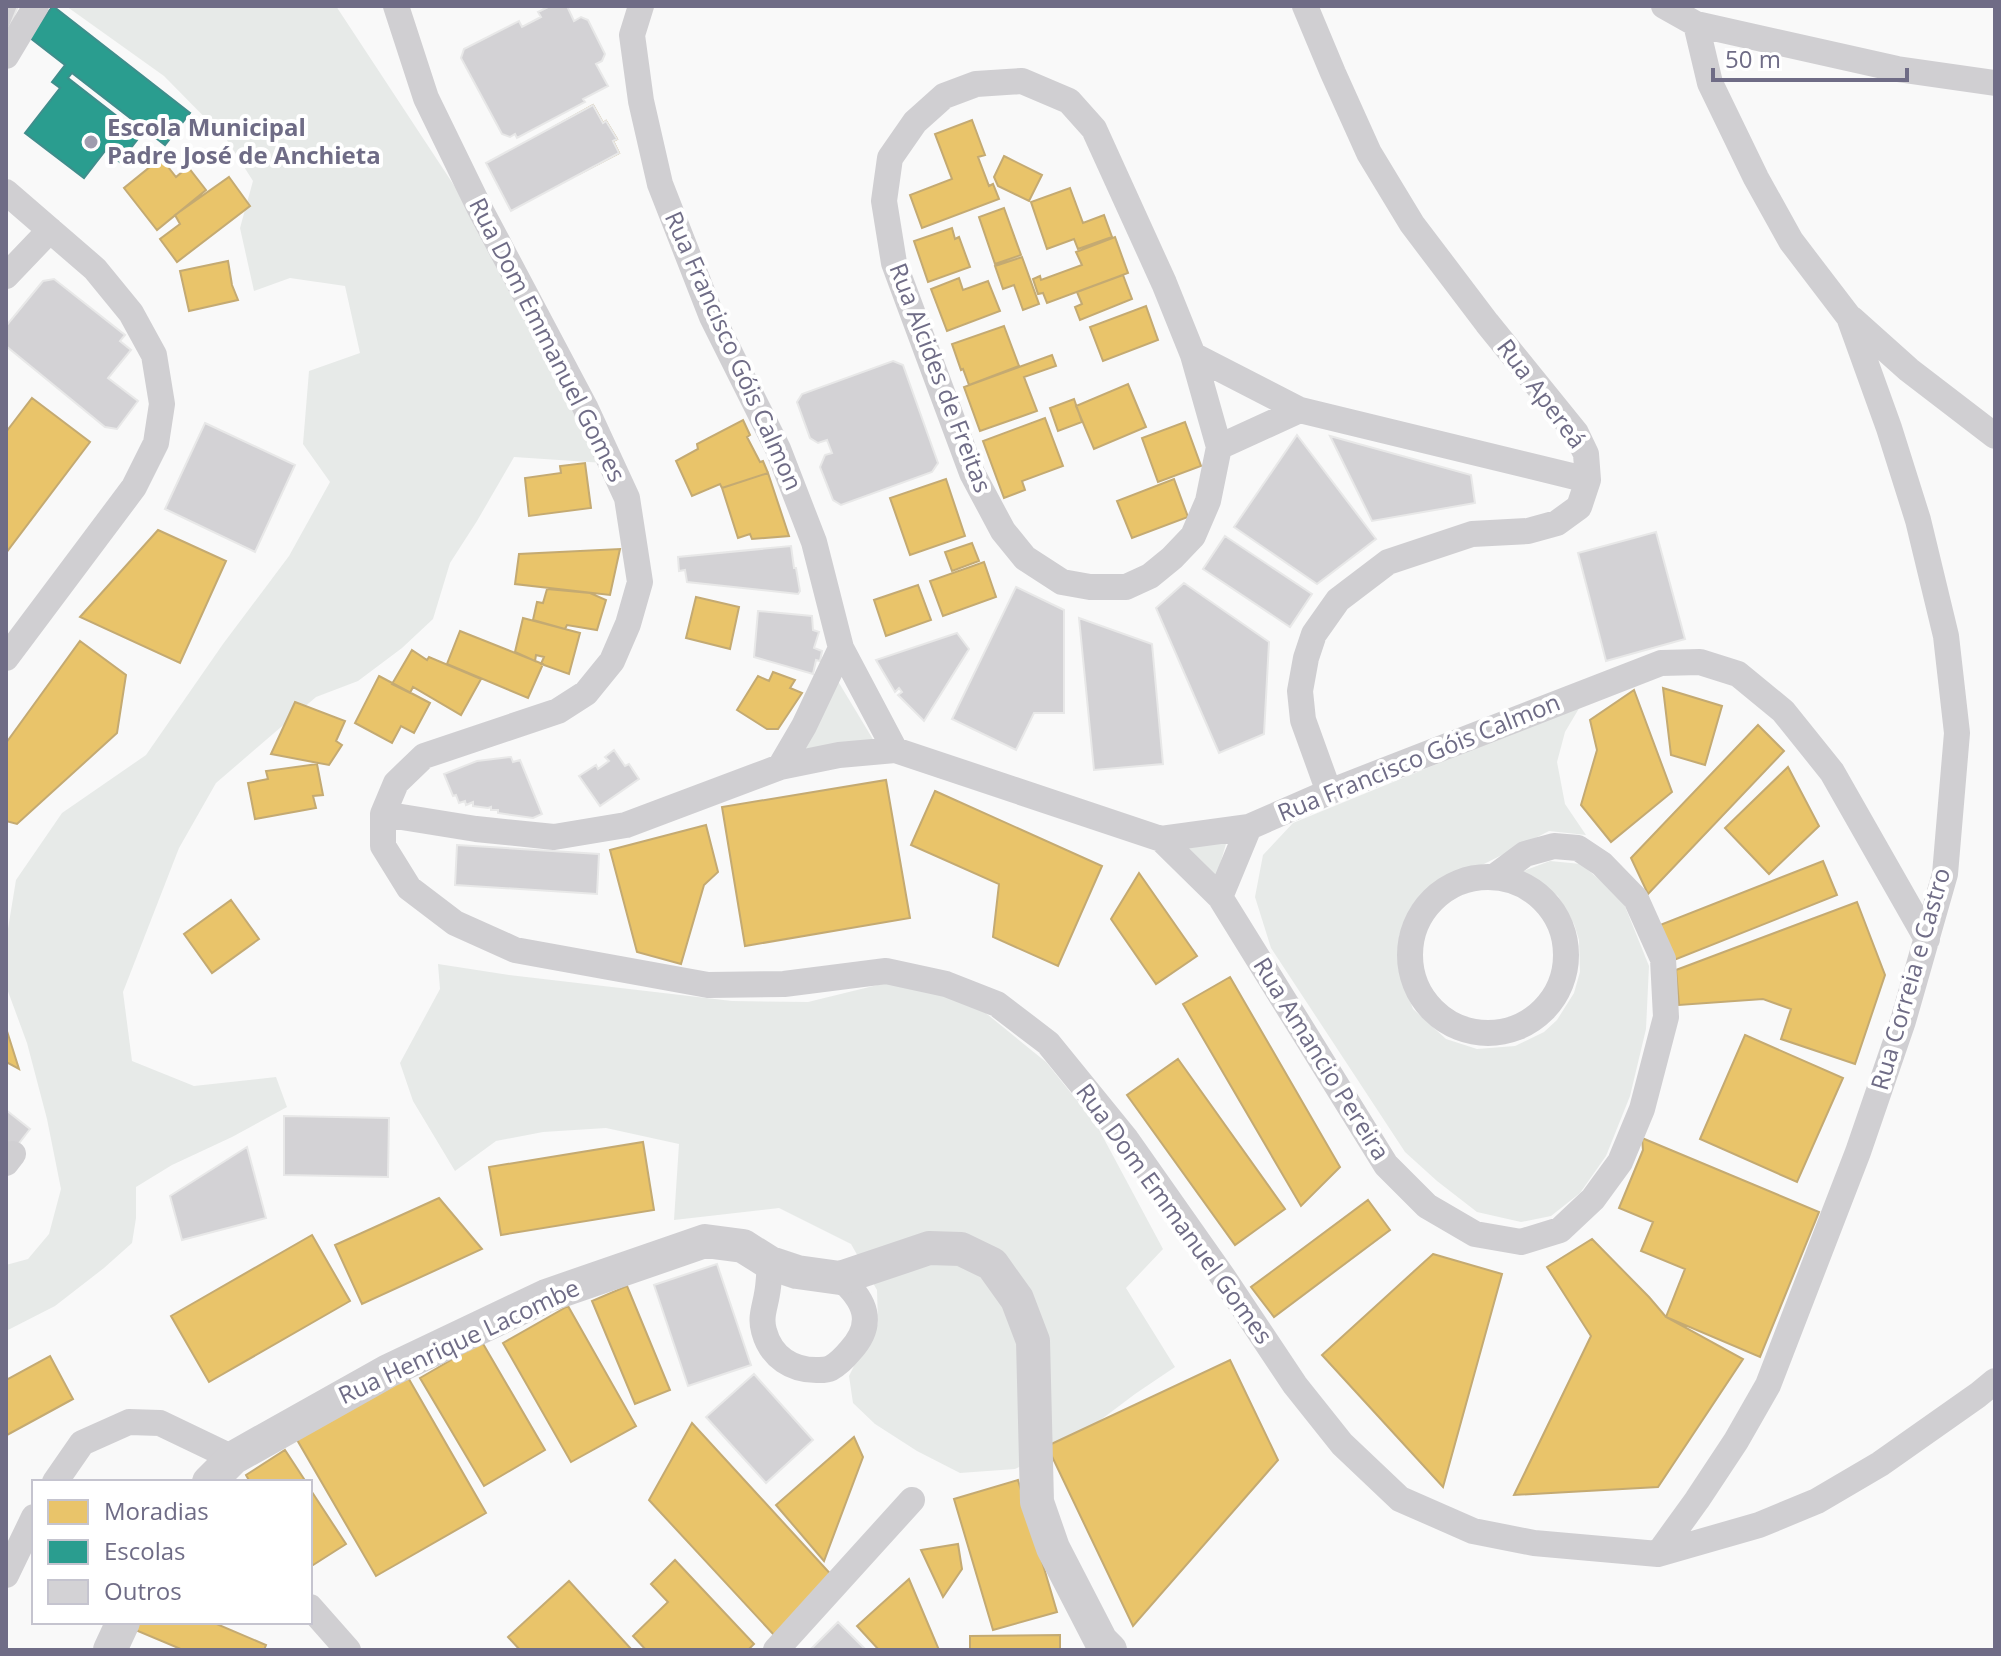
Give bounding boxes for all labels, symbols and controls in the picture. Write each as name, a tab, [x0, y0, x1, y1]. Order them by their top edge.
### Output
scale bar	[1713, 32, 1907, 82]
text: 50 m	[1725, 42, 1781, 75]
place label: Escola Municipal Padre José de Anchieta	[107, 110, 381, 171]
marker: Escola Municipal Padre José de Anchieta	[82, 133, 100, 151]
street label: Rua Dom Emmanuel Gomes	[462, 192, 634, 487]
street label: Rua Francisco Góis Calmon	[658, 206, 811, 495]
street label: Rua Alcides de Freitas	[882, 258, 1000, 497]
street label: Rua Apereá	[1490, 332, 1594, 455]
street label: Rua Francisco Góis Calmon	[1272, 685, 1565, 828]
street label: Rua Correia e Castro	[1862, 864, 1957, 1094]
street label: Rua Amancio Pereira	[1246, 951, 1398, 1166]
street label: Rua Dom Emmanuel Gomes	[1069, 1076, 1281, 1350]
street label: Rua Henrique Lacombe	[333, 1270, 584, 1411]
legend	[32, 1480, 312, 1624]
text: Moradias	[104, 1494, 209, 1527]
text: Escolas	[104, 1534, 186, 1567]
text: Outros	[104, 1574, 182, 1607]

